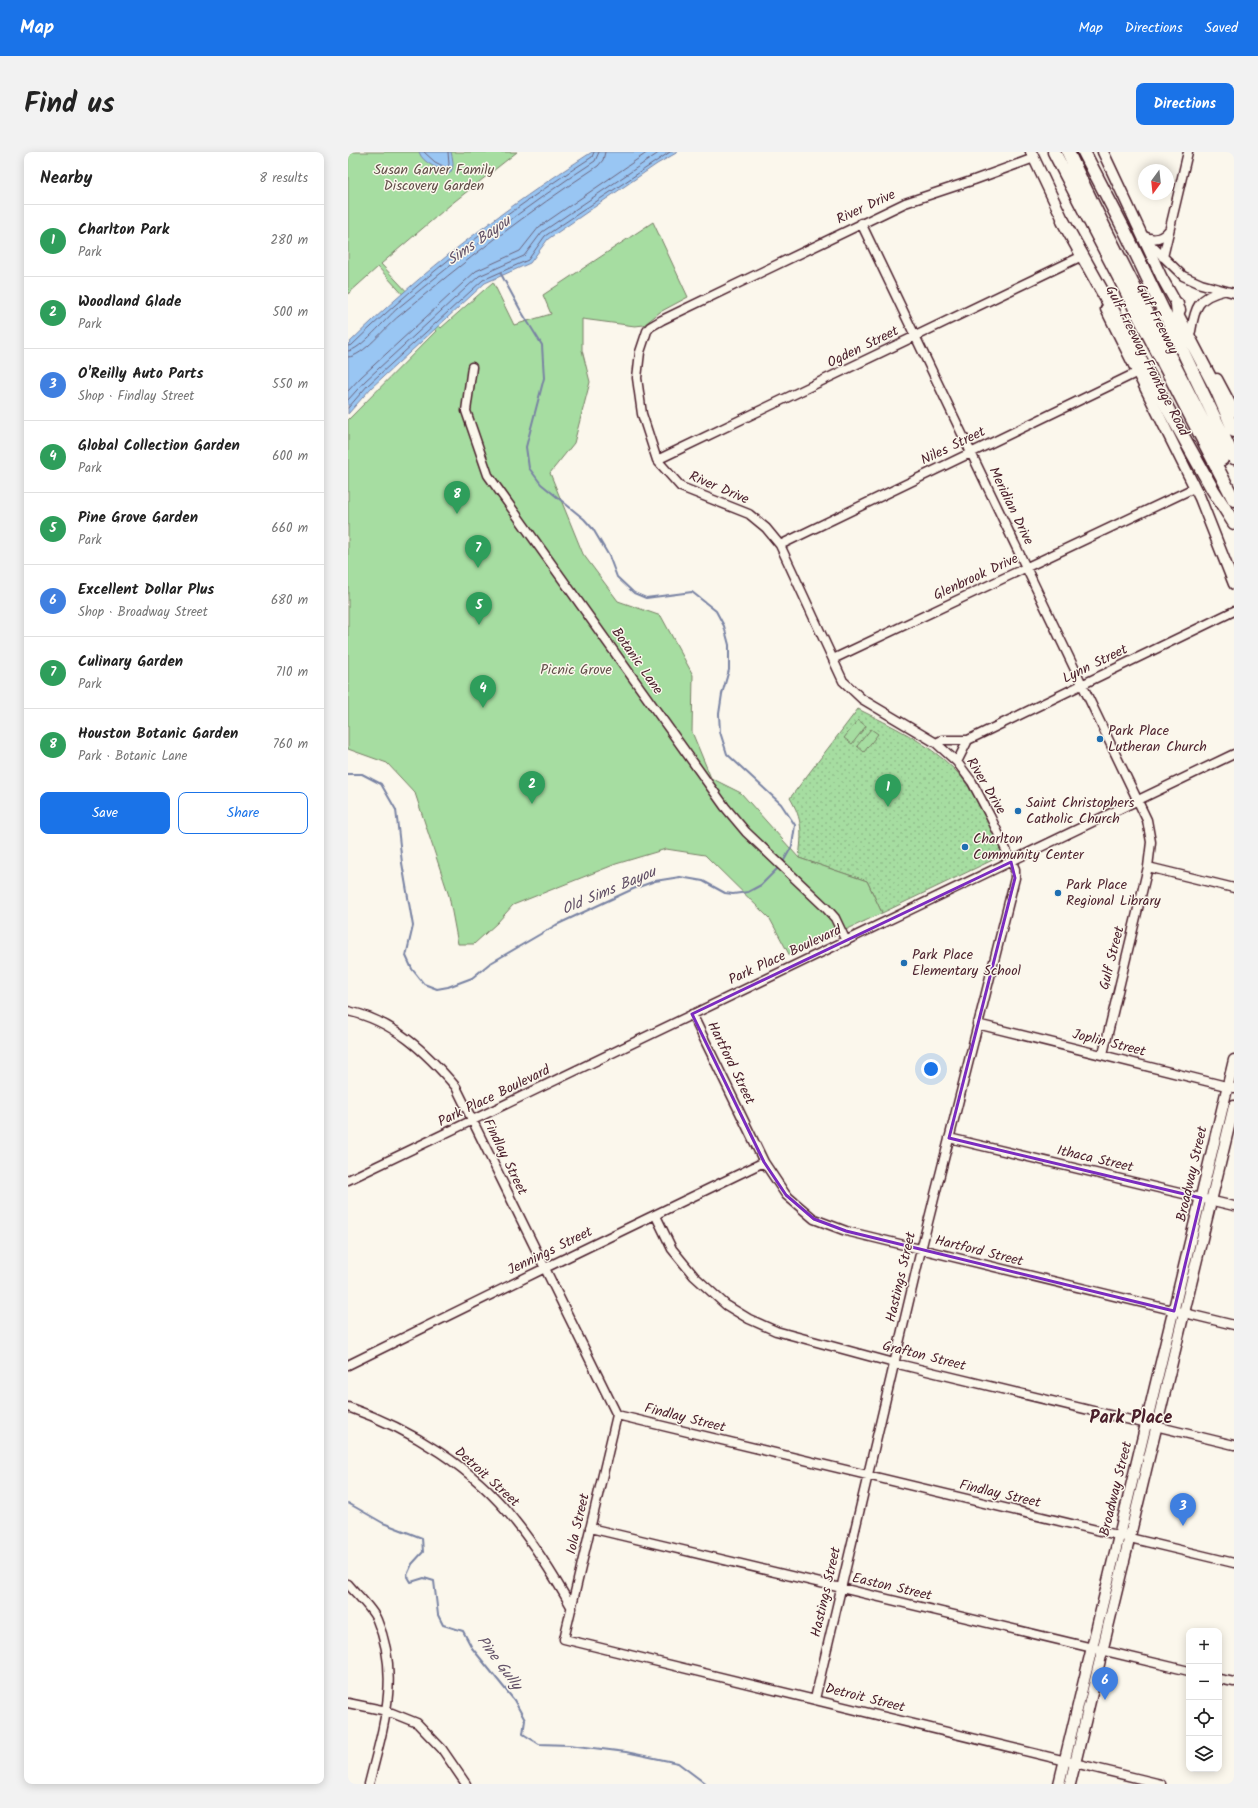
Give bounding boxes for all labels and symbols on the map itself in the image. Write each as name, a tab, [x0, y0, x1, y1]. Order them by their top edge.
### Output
park label: Susan Garver Family Discovery Garden	[374, 159, 495, 197]
north arrow	[1138, 164, 1174, 200]
street label: River Drive	[833, 183, 900, 230]
water label: Sims Bayou	[442, 209, 517, 272]
street label: Gulf Freeway	[1130, 280, 1184, 359]
street label: Gulf Freeway Frontage Road	[1099, 282, 1195, 441]
street label: Ogden Street	[824, 320, 903, 374]
street label: Niles Street	[917, 421, 990, 471]
street label: Meridian Drive	[983, 463, 1040, 549]
street label: River Drive	[686, 466, 753, 511]
pin: 8	[444, 481, 470, 514]
pin: 7	[465, 535, 491, 568]
street label: Glenbrook Drive	[930, 547, 1023, 606]
pin: 5	[466, 592, 492, 625]
street label: Botanic Lane	[606, 623, 669, 700]
street label: Lynn Street	[1059, 638, 1132, 689]
park label: Picnic Grove	[540, 659, 612, 681]
pin: 4	[470, 675, 496, 708]
place label: Park Place Lutheran Church	[1108, 720, 1207, 758]
marker: Park Place Lutheran Church	[1095, 734, 1105, 744]
street label: River Drive	[960, 753, 1012, 819]
pin: 2	[519, 771, 545, 804]
pin: 1	[875, 774, 901, 807]
place label: Saint Christophers Catholic Church	[1026, 792, 1135, 830]
marker: Saint Christophers Catholic Church	[1013, 806, 1023, 816]
place label: Charlton Community Center	[973, 828, 1085, 866]
marker: Charlton Community Center	[960, 842, 970, 852]
water label: Old Sims Bayou	[558, 860, 661, 922]
place label: Park Place Regional Library	[1066, 874, 1161, 912]
marker: Park Place Regional Library	[1053, 888, 1063, 898]
street label: Park Place Boulevard	[725, 919, 846, 991]
street label: Gulf Street	[1093, 923, 1131, 992]
place label: Park Place Elementary School	[912, 944, 1021, 982]
marker: Park Place Elementary School	[899, 958, 909, 968]
street label: Hartford Street	[701, 1018, 761, 1109]
street label: Joplin Street	[1070, 1023, 1149, 1063]
street label: Park Place Boulevard	[434, 1059, 555, 1133]
your location	[921, 1059, 941, 1079]
street label: Findlay Street	[477, 1115, 533, 1200]
street label: Broadway Street	[1170, 1124, 1214, 1224]
street label: Ithaca Street	[1055, 1140, 1136, 1179]
street label: Jennings Street	[504, 1221, 597, 1281]
street label: Hastings Street	[880, 1229, 922, 1324]
street label: Hartford Street	[933, 1229, 1026, 1273]
street label: Grafton Street	[880, 1335, 969, 1377]
street label: Findlay Street	[642, 1397, 728, 1439]
district label: Park Place	[1090, 1404, 1173, 1433]
street label: Broadway Street	[1094, 1439, 1139, 1539]
street label: Detroit Street	[449, 1442, 525, 1513]
street label: Findlay Street	[957, 1474, 1043, 1514]
street label: Iola Street	[560, 1491, 596, 1557]
pin: 3	[1170, 1493, 1196, 1526]
street label: Hastings Street	[805, 1544, 847, 1639]
street label: Easton Street	[850, 1567, 935, 1607]
water label: Pine Gully	[470, 1631, 529, 1697]
pin: 6	[1092, 1667, 1118, 1700]
street label: Detroit Street	[823, 1677, 908, 1719]

